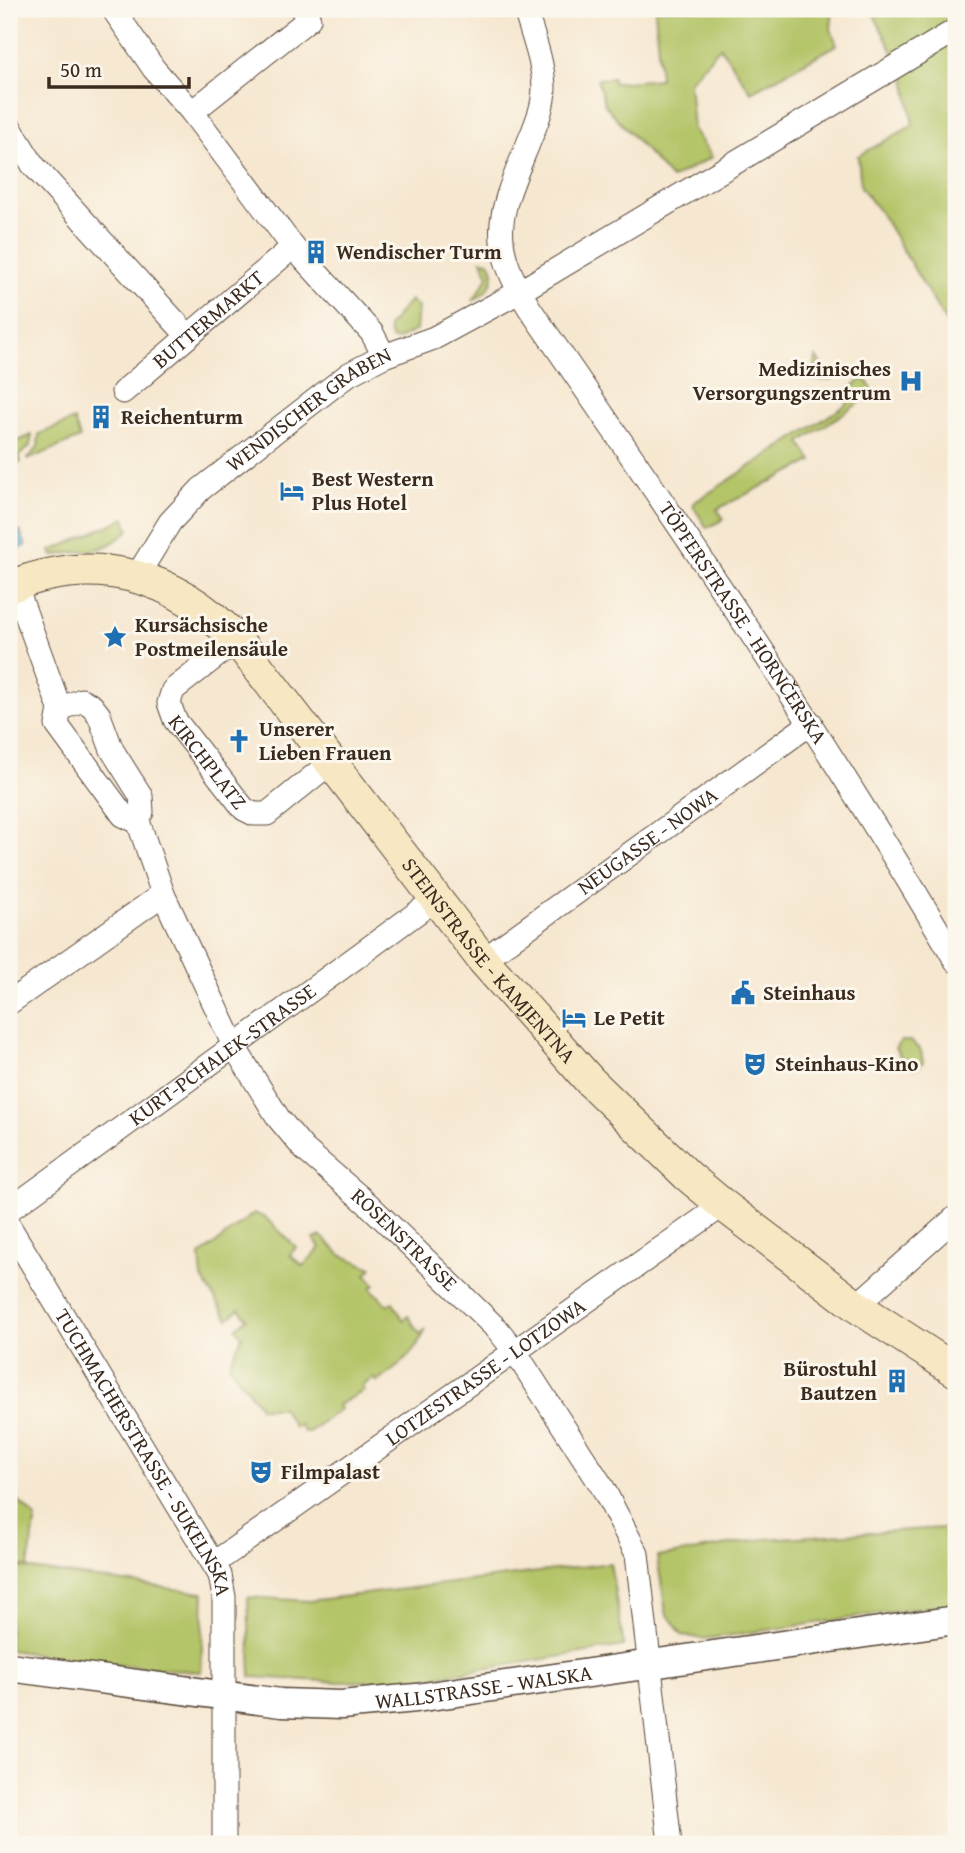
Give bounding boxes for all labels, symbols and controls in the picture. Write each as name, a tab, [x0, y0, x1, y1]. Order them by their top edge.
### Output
scale bar	[49, 46, 189, 90]
text: 50 m	[60, 54, 102, 85]
place label: Wendischer Turm	[336, 236, 502, 267]
building icon: Wendischer Turm	[302, 238, 330, 266]
street label: BUTTERMARKT	[145, 262, 271, 376]
street label: WENDISCHER GRABEN	[219, 339, 397, 479]
place label: Medizinisches Versorgungszentrum	[692, 353, 891, 408]
hospital icon: Medizinisches Versorgungszentrum	[897, 367, 925, 395]
place label: Reichenturm	[121, 401, 243, 432]
building icon: Reichenturm	[87, 403, 115, 431]
place label: Best Western Plus Hotel	[312, 463, 434, 518]
hotel icon: Best Western Plus Hotel	[278, 477, 306, 505]
street label: TÖPFERSTRASSE - HORNČERSKA	[652, 495, 835, 750]
place label: Kursächsische Postmeilensäule	[135, 609, 288, 664]
place icon: Kursächsische Postmeilensäule	[101, 623, 129, 651]
street label: KIRCHPLATZ	[161, 708, 255, 816]
place label: Unserer Lieben Frauen	[259, 713, 392, 768]
church icon: Unserer Lieben Frauen	[225, 727, 253, 755]
street label: NEUGASSE - NOWA	[571, 779, 724, 902]
street label: STEINSTRASSE - KAMJENTNA	[395, 851, 584, 1070]
street label: KURT-PCHALEK-STRASSE	[122, 975, 322, 1133]
place label: Steinhaus	[763, 977, 855, 1008]
public building icon: Steinhaus	[729, 979, 757, 1007]
place label: Le Petit	[594, 1002, 665, 1033]
hotel icon: Le Petit	[560, 1004, 588, 1032]
place label: Steinhaus-Kino	[775, 1048, 918, 1079]
theatre icon: Steinhaus-Kino	[741, 1050, 769, 1078]
street label: ROSENSTRASSE	[344, 1180, 465, 1298]
street label: LOTZESTRASSE - LOTZOWA	[379, 1290, 592, 1453]
street label: TUCHMACHERSTRASSE - SUKELNSKA	[47, 1303, 240, 1599]
place label: Bürostuhl Bautzen	[784, 1353, 878, 1408]
building icon: Bürostuhl Bautzen	[883, 1367, 911, 1395]
place label: Filmpalast	[281, 1456, 380, 1487]
theatre icon: Filmpalast	[247, 1458, 275, 1486]
street label: WALLSTRASSE - WALSKA	[374, 1657, 594, 1717]

